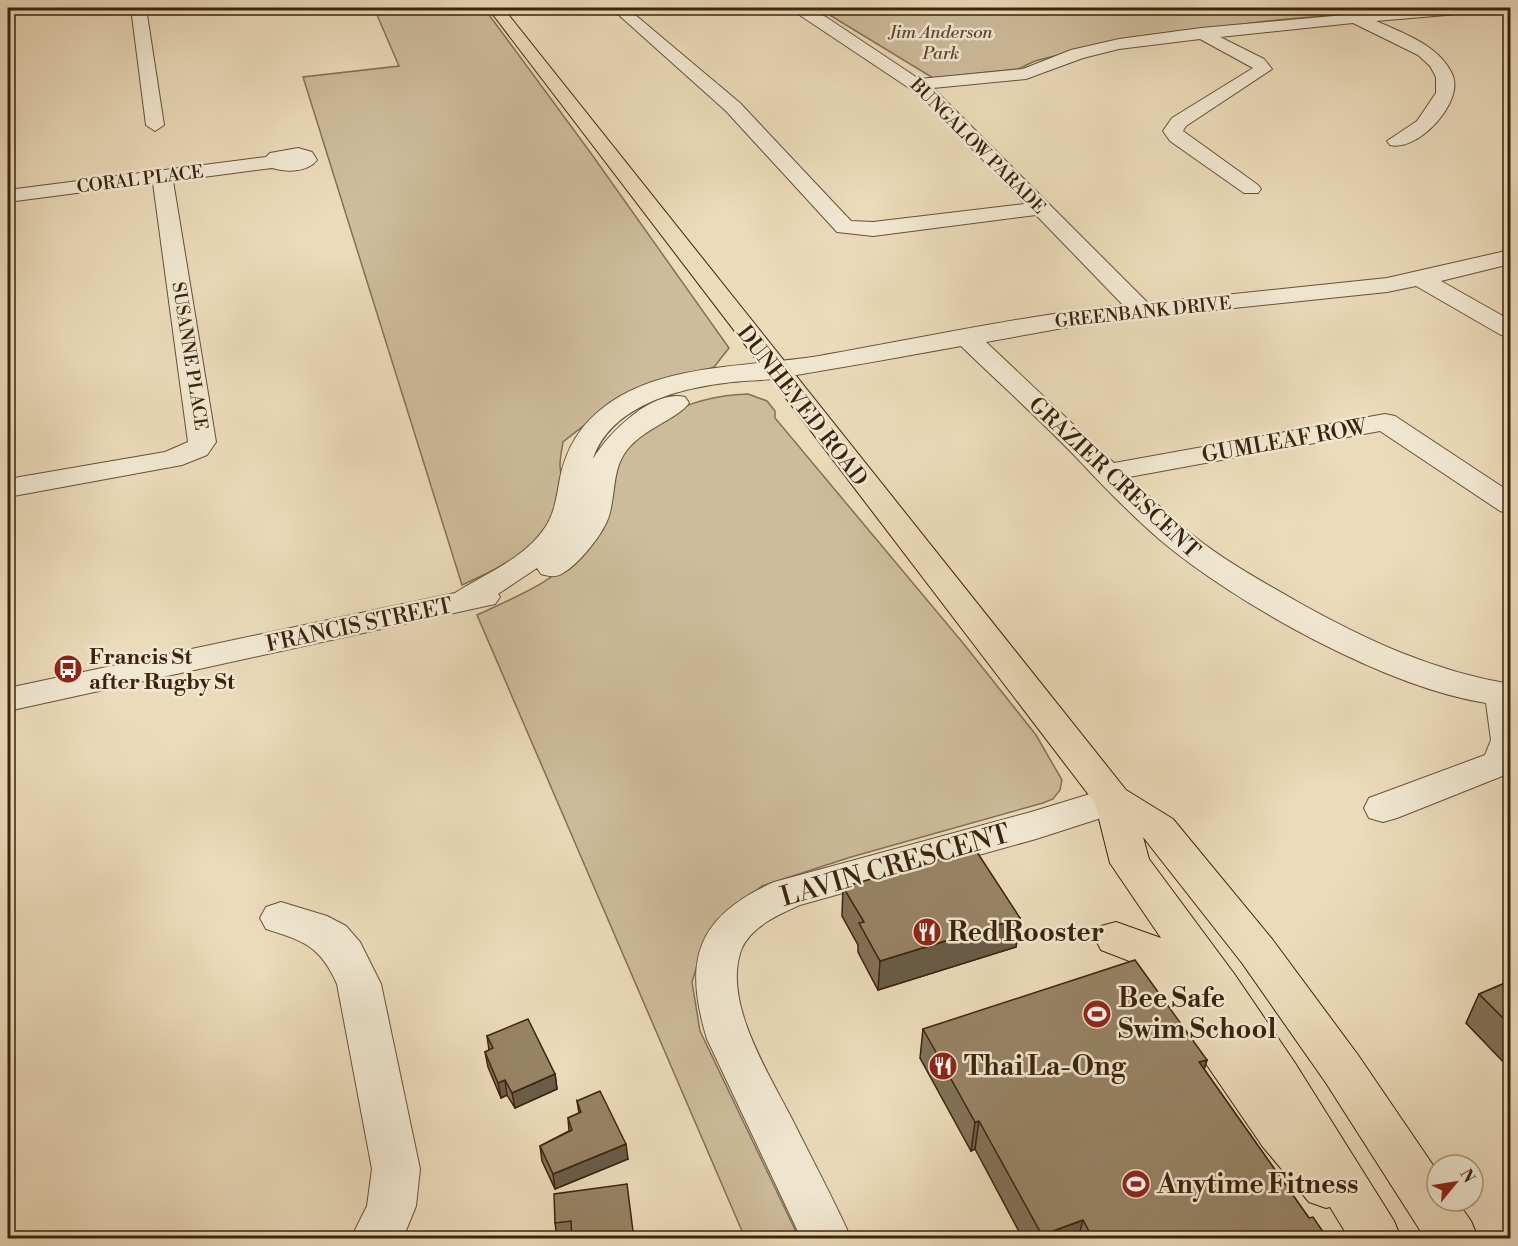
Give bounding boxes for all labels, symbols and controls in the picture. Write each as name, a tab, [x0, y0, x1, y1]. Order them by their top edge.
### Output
park label: Jim Anderson Park	[887, 21, 994, 65]
street label: BUNGALOW PARADE	[904, 73, 1050, 219]
street label: CORAL PLACE	[75, 160, 205, 199]
street label: SUSANNE PLACE	[166, 280, 213, 432]
street label: GREENBANK DRIVE	[1054, 292, 1232, 333]
street label: DUNHEVED ROAD	[731, 320, 873, 492]
street label: GRAZIER CRESCENT	[1023, 392, 1205, 564]
street label: GUMLEAF ROW	[1200, 414, 1370, 469]
street label: FRANCIS STREET	[264, 593, 455, 658]
place label: Francis St after Rugby St	[89, 644, 235, 696]
bus stop icon: Francis St after Rugby St	[52, 653, 84, 685]
street label: LAVIN CRESCENT	[776, 817, 1014, 915]
restaurant icon: Red Rooster	[911, 916, 943, 948]
place label: Red Rooster	[948, 916, 1105, 950]
place label: Bee Safe Swim School	[1118, 982, 1276, 1047]
sports icon: Bee Safe Swim School	[1081, 998, 1113, 1030]
restaurant icon: Thai La-Ong	[927, 1050, 959, 1082]
place label: Thai La-Ong	[964, 1050, 1126, 1084]
north arrow	[1425, 1153, 1485, 1213]
text: N	[1455, 1166, 1479, 1187]
sports icon: Anytime Fitness	[1120, 1168, 1152, 1200]
place label: Anytime Fitness	[1156, 1168, 1359, 1202]

